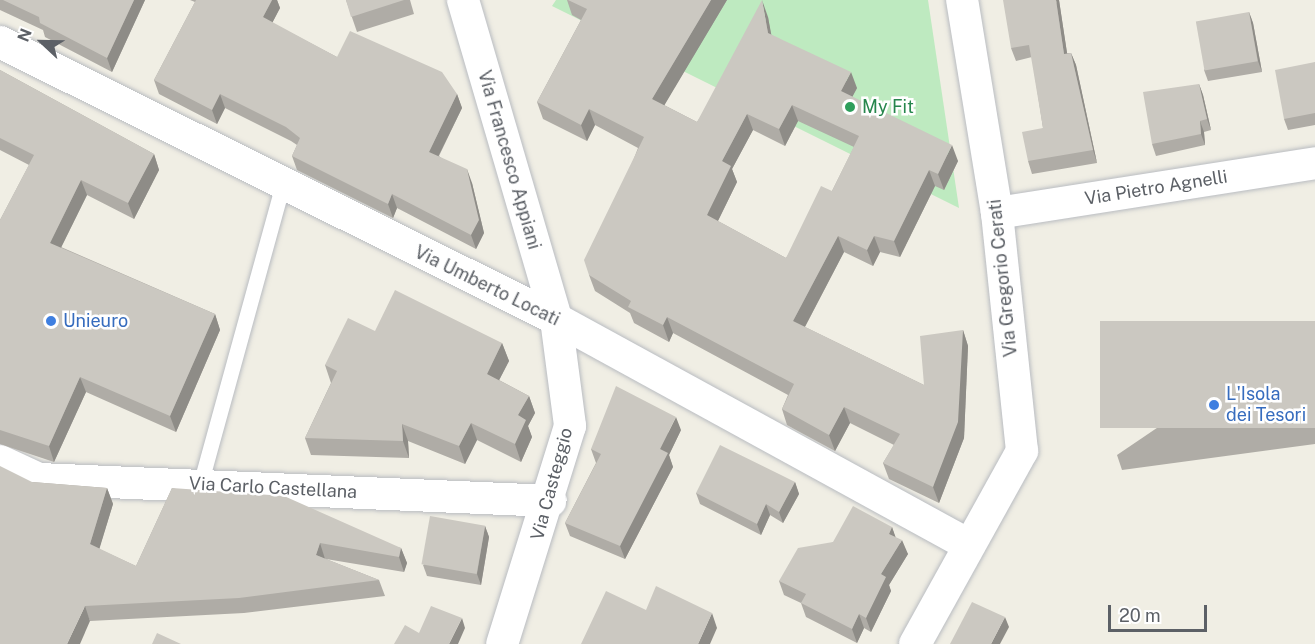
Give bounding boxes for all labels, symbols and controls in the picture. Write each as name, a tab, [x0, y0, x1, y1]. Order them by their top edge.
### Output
north arrow	[12, 12, 72, 72]
text: N	[14, 26, 36, 44]
street label: Via Francesco Appiani	[473, 68, 545, 252]
place label: My Fit	[862, 96, 914, 118]
marker: My Fit	[843, 100, 857, 114]
street label: Via Pietro Agnelli	[1083, 166, 1229, 210]
street label: Via Gregorio Cerati	[984, 198, 1022, 358]
street label: Via Umberto Locati	[411, 241, 563, 331]
place label: Unieuro	[63, 310, 128, 332]
marker: Unieuro	[44, 314, 58, 328]
place label: L'Isola dei Tesori	[1226, 384, 1306, 426]
marker: L'Isola dei Tesori	[1207, 398, 1221, 412]
street label: Via Casteggio	[527, 425, 577, 543]
street label: Via Carlo Castellana	[188, 473, 358, 503]
scale bar	[1111, 593, 1210, 631]
text: 20 m	[1119, 605, 1161, 626]

